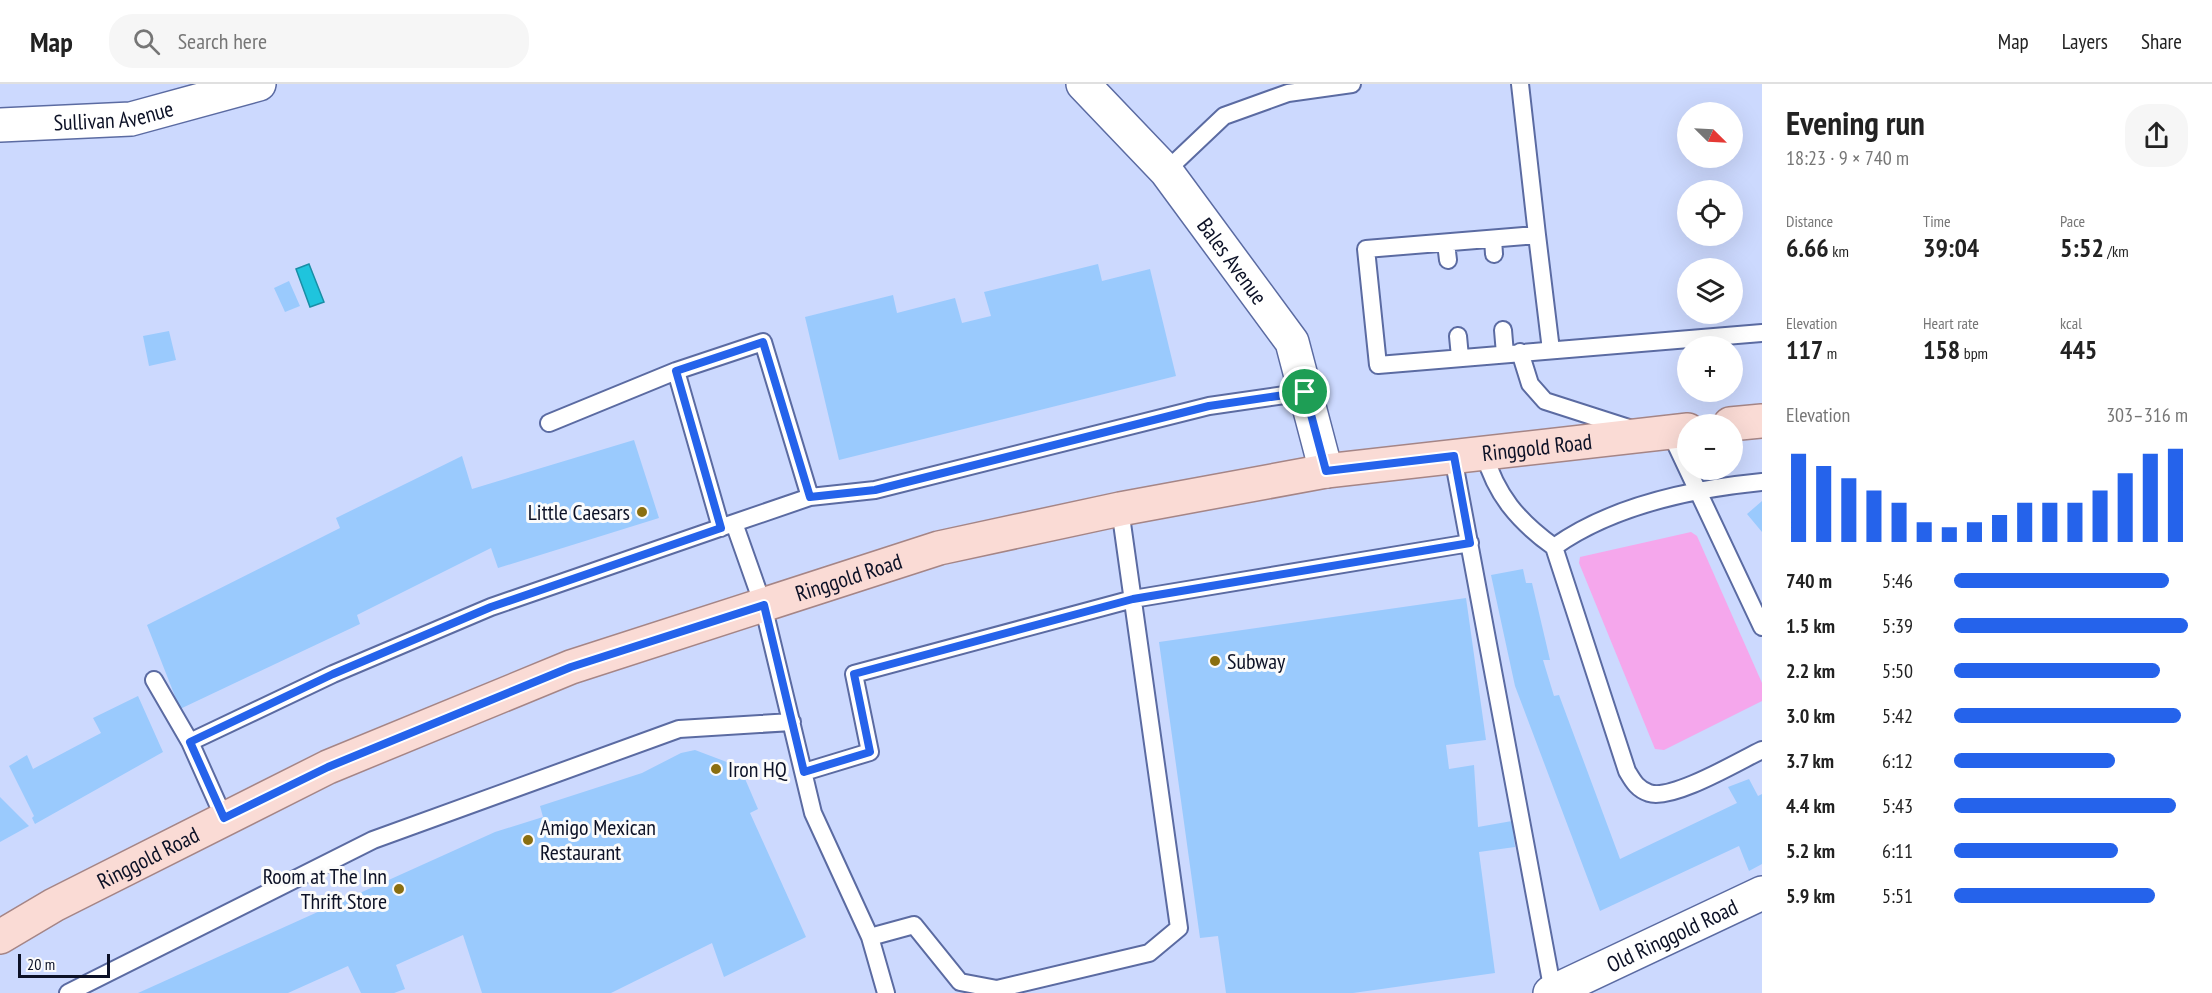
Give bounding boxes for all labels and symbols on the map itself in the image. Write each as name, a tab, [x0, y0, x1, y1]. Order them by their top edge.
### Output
street label: Sullivan Avenue	[53, 94, 176, 137]
north arrow	[1677, 102, 1743, 168]
street label: Bales Avenue	[1191, 212, 1273, 310]
pin	[1279, 366, 1330, 417]
street label: Ringgold Road	[1480, 427, 1593, 467]
place label: Little Caesars	[528, 498, 630, 526]
marker: Little Caesars	[635, 505, 649, 519]
street label: Ringgold Road	[792, 547, 905, 608]
place label: Subway	[1227, 647, 1286, 675]
marker: Subway	[1208, 654, 1222, 668]
place label: Iron HQ	[728, 755, 788, 783]
marker: Iron HQ	[709, 762, 723, 776]
place label: Amigo Mexican Restaurant	[540, 813, 656, 866]
street label: Ringgold Road	[92, 820, 204, 895]
marker: Amigo Mexican Restaurant	[521, 833, 535, 847]
place label: Room at The Inn Thrift Store	[263, 862, 387, 915]
marker: Room at The Inn Thrift Store	[392, 882, 406, 896]
street label: Old Ringgold Road	[1602, 892, 1742, 978]
scale bar	[18, 951, 110, 978]

